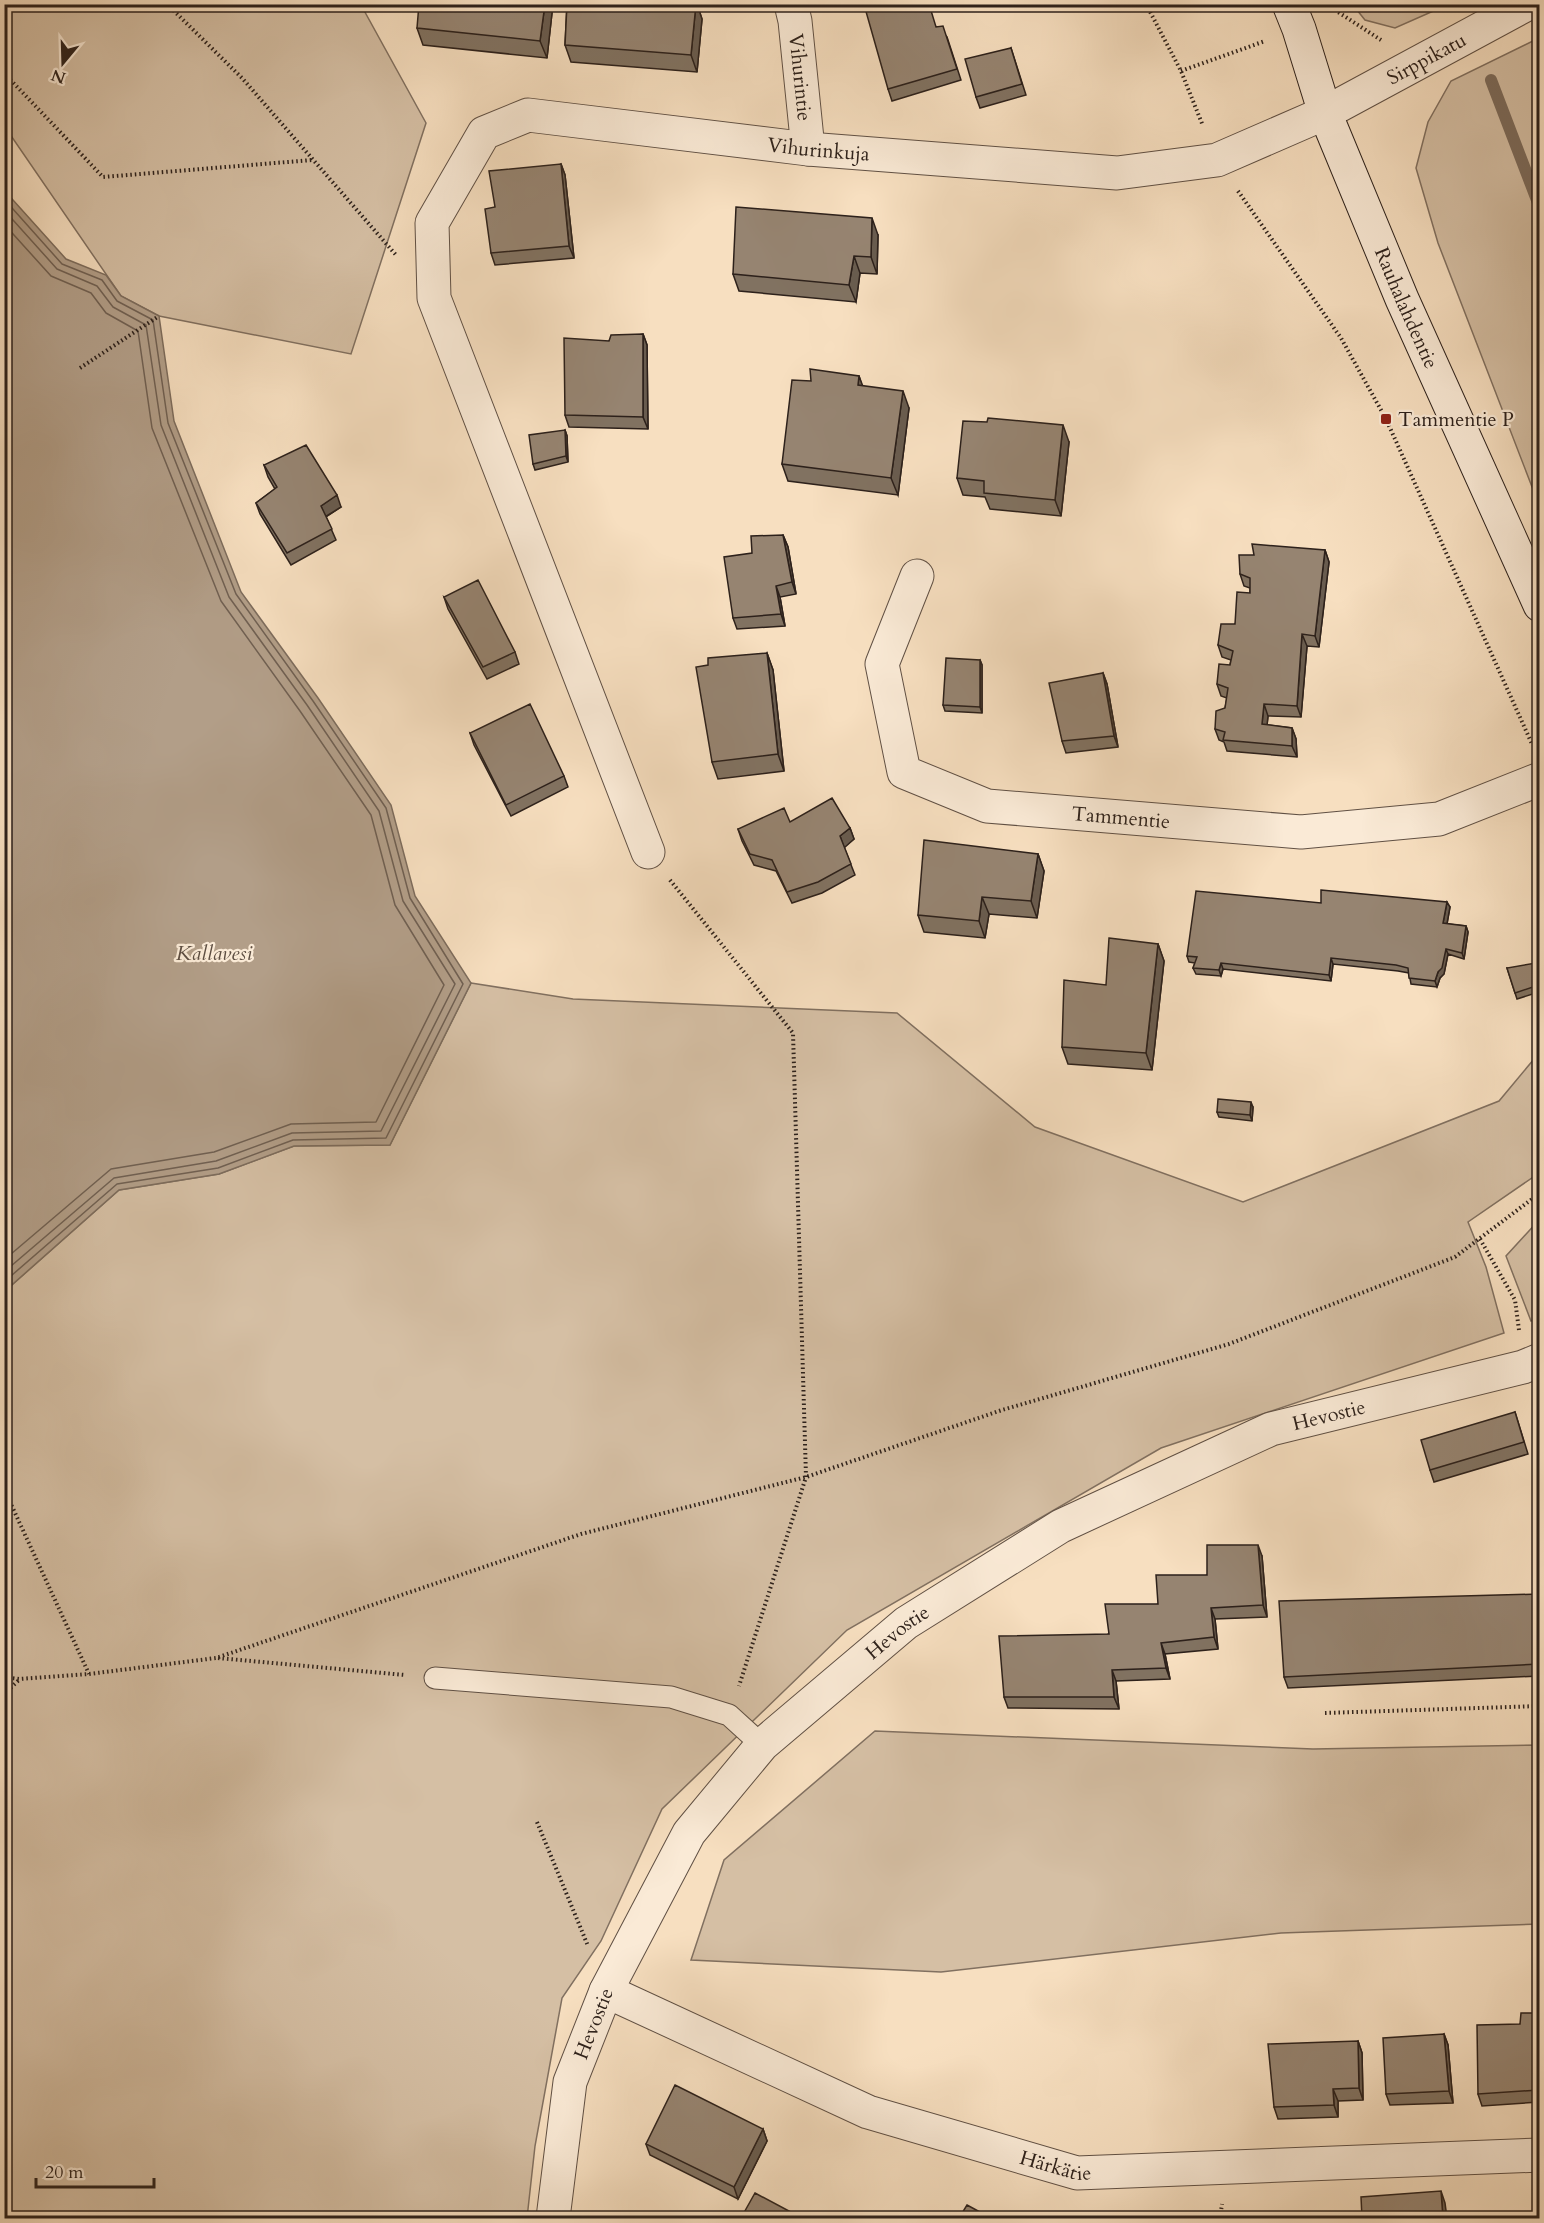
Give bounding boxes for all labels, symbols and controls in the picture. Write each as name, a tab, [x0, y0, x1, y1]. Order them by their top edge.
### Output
street label: Sirppikatu	[1382, 26, 1471, 91]
street label: Vihurintie	[782, 32, 818, 122]
north arrow	[33, 33, 93, 93]
text: N	[48, 64, 69, 89]
street label: Vihurinkuja	[766, 131, 871, 168]
street label: Rauhalahdentie	[1368, 243, 1445, 373]
place label: Tammentie P	[1398, 406, 1514, 433]
marker: Tammentie P	[1379, 412, 1393, 426]
street label: Tammentie	[1071, 800, 1171, 835]
water label: Kallavesi	[176, 939, 252, 968]
street label: Hevostie	[1289, 1393, 1368, 1437]
street label: Hevostie	[860, 1599, 934, 1666]
street label: Hevostie	[567, 1984, 620, 2063]
street label: Härkätie	[1016, 2144, 1092, 2187]
scale bar	[36, 2151, 154, 2189]
text: 20 m	[45, 2160, 84, 2185]

